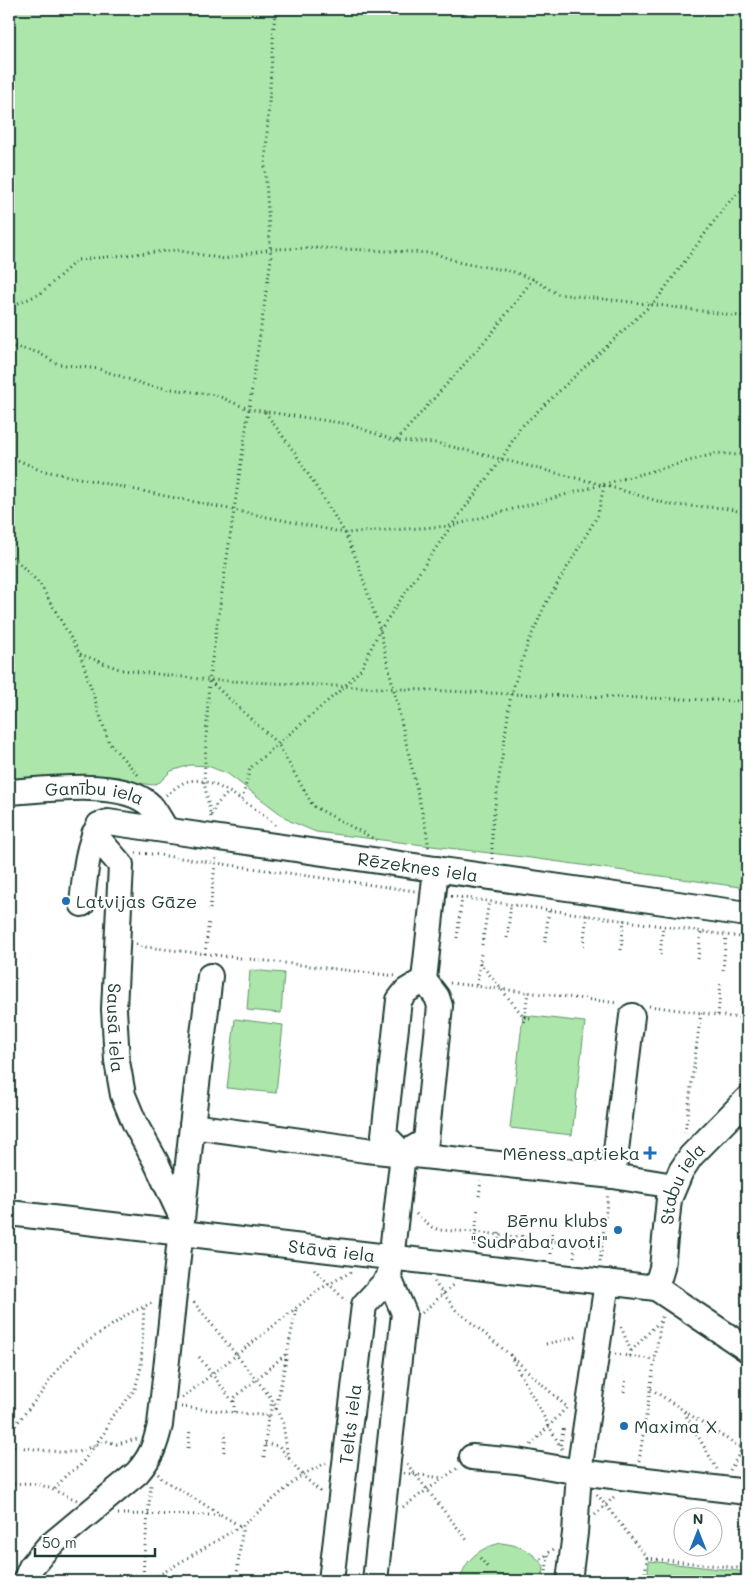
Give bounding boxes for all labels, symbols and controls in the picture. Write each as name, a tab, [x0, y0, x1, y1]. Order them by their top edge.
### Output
street label: Ganību iela	[44, 776, 148, 810]
street label: Rēzeknes iela	[356, 846, 480, 887]
place label: Latvijas Gāze	[76, 889, 197, 913]
marker: Latvijas Gāze	[60, 895, 72, 907]
street label: Sausā iela	[102, 982, 131, 1074]
street label: Stabu iela	[654, 1137, 710, 1226]
place label: Mēness aptieka	[502, 1141, 640, 1165]
marker: Mēness aptieka	[644, 1147, 656, 1159]
place label: Bērnu klubs "Sudraba avoti"	[470, 1208, 608, 1253]
marker: Bērnu klubs "Sudraba avoti"	[612, 1224, 624, 1236]
street label: Stāvā iela	[287, 1233, 377, 1267]
street label: Telts iela	[333, 1383, 366, 1466]
place label: Maxima X	[634, 1414, 718, 1438]
marker: Maxima X	[618, 1420, 630, 1432]
north arrow	[674, 1508, 724, 1558]
text: N	[693, 1509, 703, 1528]
scale bar	[35, 1525, 155, 1557]
text: 50 m	[42, 1532, 77, 1552]

